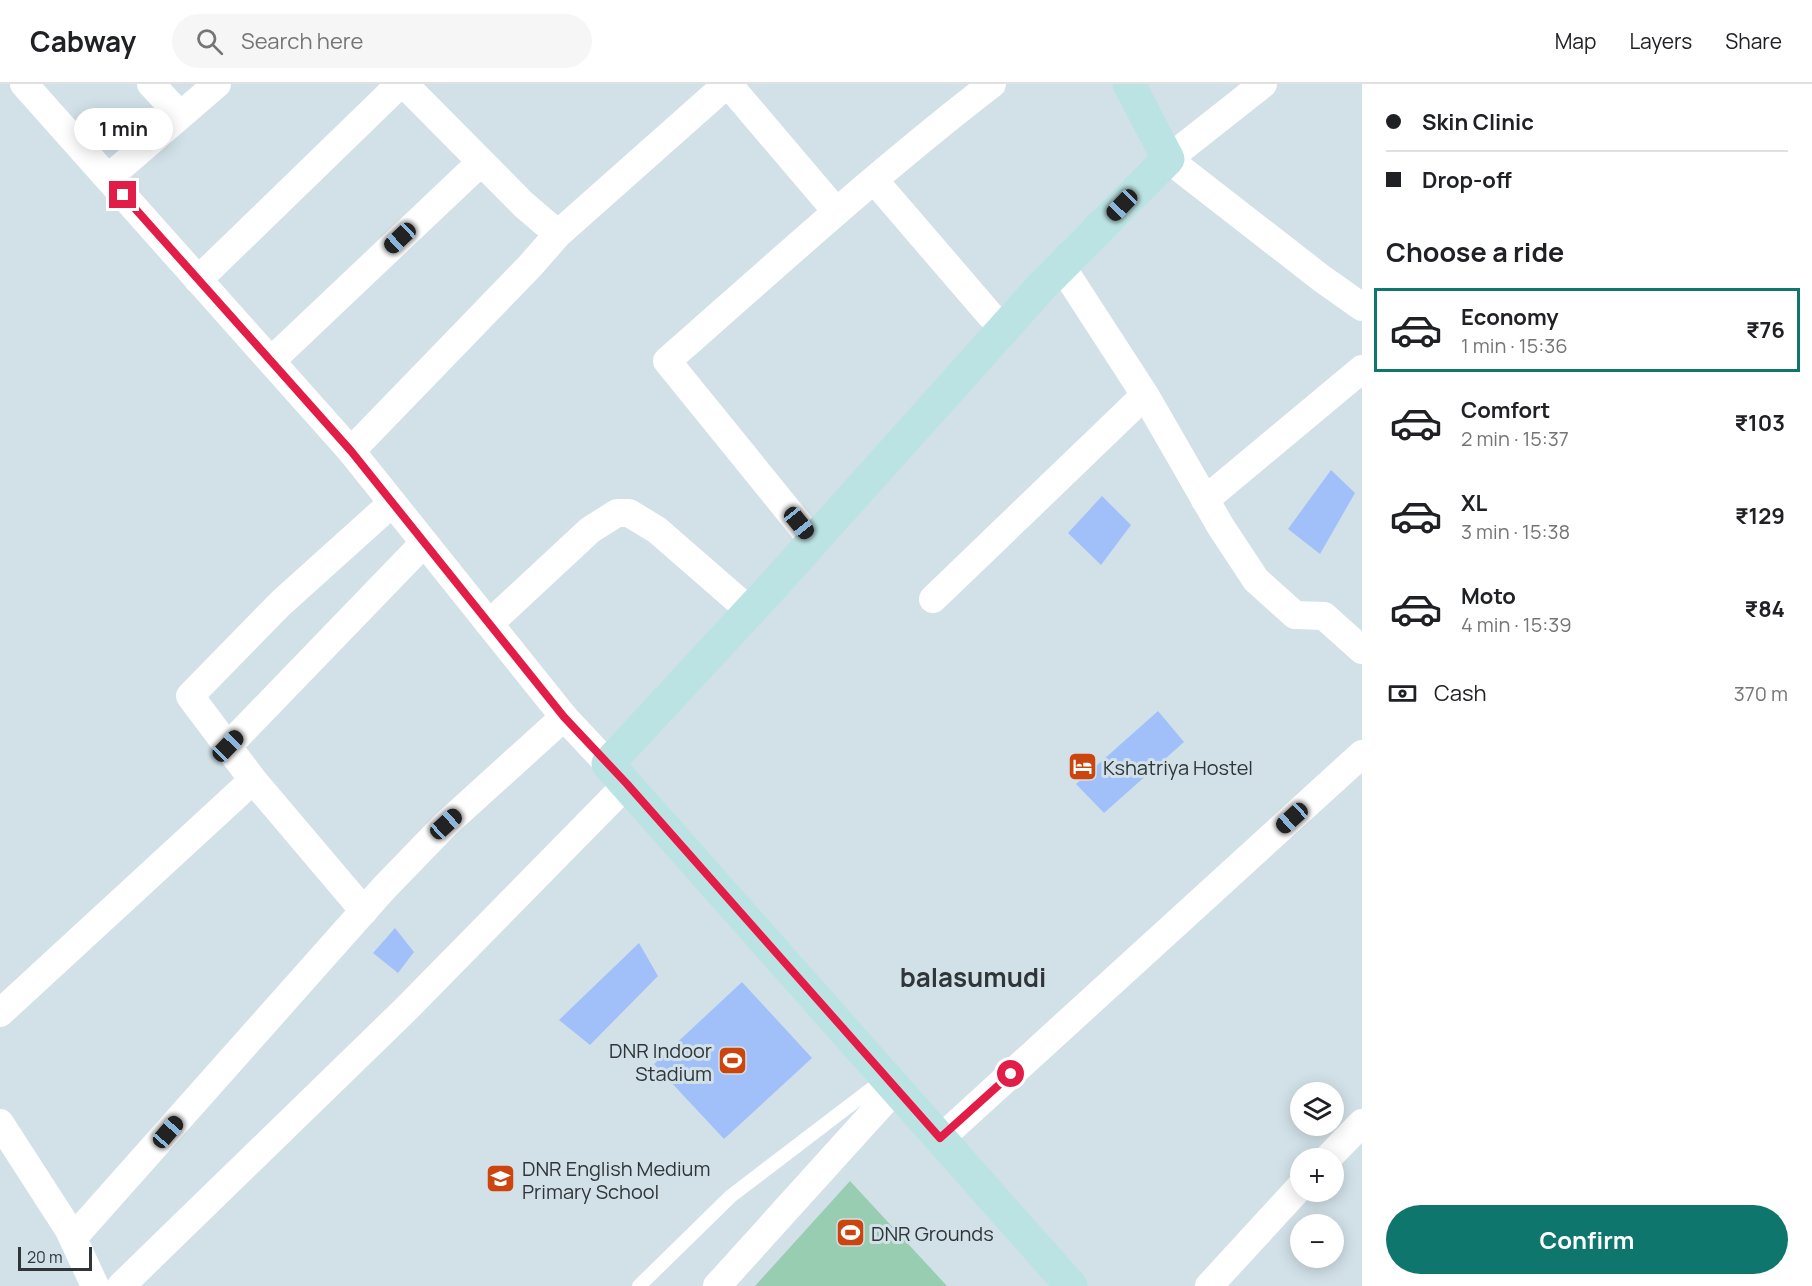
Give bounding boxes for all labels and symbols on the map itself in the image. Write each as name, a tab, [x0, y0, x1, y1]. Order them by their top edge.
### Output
callout: 1 min	[74, 108, 172, 150]
route end	[109, 181, 136, 208]
car	[1103, 186, 1141, 224]
car	[381, 219, 419, 257]
car	[781, 503, 817, 543]
car	[209, 727, 247, 765]
hotel icon: Kshatriya Hostel	[1066, 751, 1098, 783]
place label: Kshatriya Hostel	[1103, 754, 1253, 781]
car	[1273, 799, 1311, 837]
car	[427, 805, 465, 843]
district label: balasumudi	[900, 959, 1046, 995]
place label: DNR Indoor Stadium	[609, 1037, 712, 1087]
sports icon: DNR Indoor Stadium	[717, 1045, 749, 1077]
route start	[997, 1060, 1024, 1087]
car	[149, 1113, 187, 1151]
place label: DNR English Medium Primary School	[522, 1155, 710, 1205]
school or university icon: DNR English Medium Primary School	[485, 1163, 517, 1195]
sports icon: DNR Grounds	[834, 1217, 866, 1249]
place label: DNR Grounds	[871, 1220, 994, 1247]
scale bar	[18, 1244, 92, 1272]

